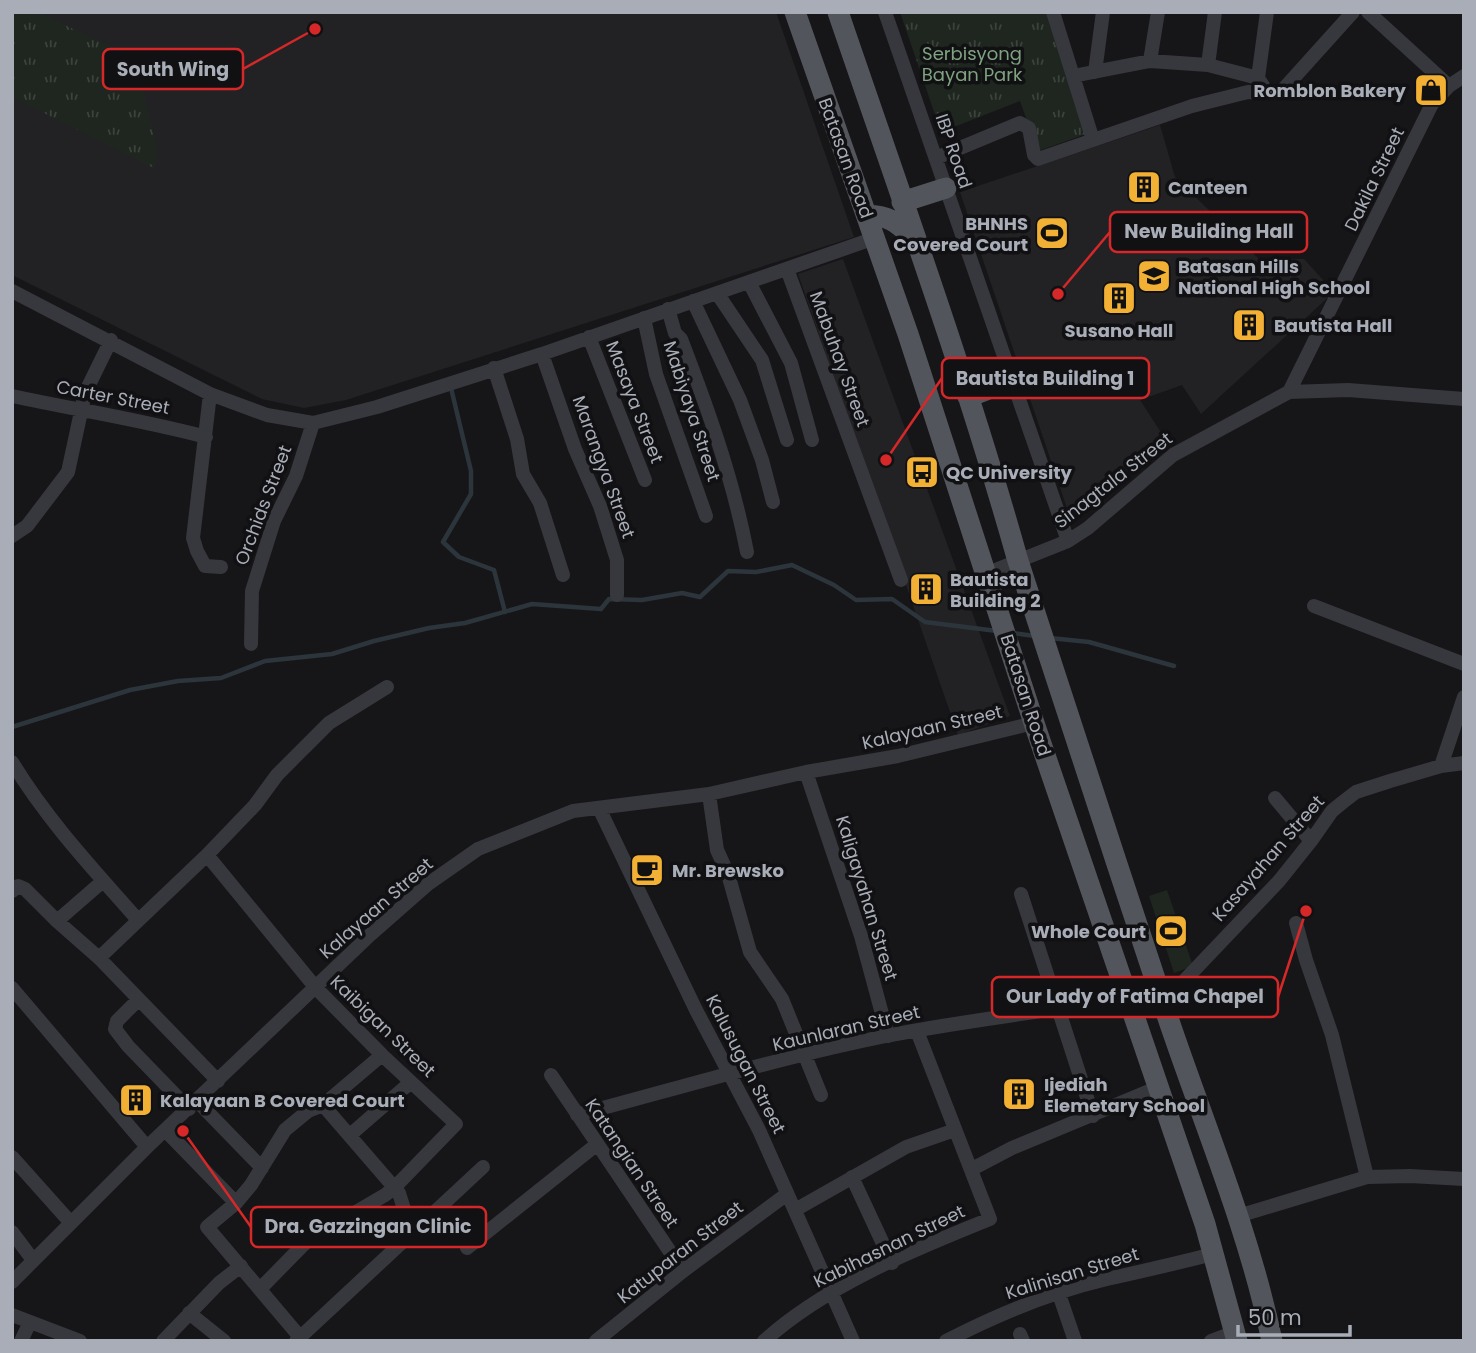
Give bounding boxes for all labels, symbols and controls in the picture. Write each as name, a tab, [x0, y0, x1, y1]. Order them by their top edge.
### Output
park label: Serbisyong Bayan Park	[922, 41, 1023, 87]
callout: South Wing	[103, 49, 243, 89]
text: South Wing	[117, 56, 229, 83]
shop icon: Romblon Bakery	[1412, 71, 1450, 109]
place label: Romblon Bakery	[1253, 78, 1407, 103]
street label: Batasan Road	[813, 94, 879, 222]
street label: IBP Road	[930, 110, 978, 192]
street label: Dakila Street	[1338, 123, 1410, 235]
building icon: Canteen	[1125, 168, 1163, 206]
place label: Canteen	[1168, 175, 1248, 200]
place label: BHNHS Covered Court	[893, 211, 1028, 257]
callout: New Building Hall	[1110, 212, 1307, 252]
sports icon: BHNHS Covered Court	[1033, 214, 1071, 252]
text: New Building Hall	[1124, 218, 1294, 245]
place label: Batasan Hills National High School	[1178, 254, 1370, 300]
school or university icon: Batasan Hills National High School	[1135, 257, 1173, 295]
building icon: Susano Hall	[1100, 279, 1138, 317]
street label: Mabuhay Street	[804, 288, 876, 430]
building icon: Bautista Hall	[1230, 306, 1268, 344]
place label: Bautista Hall	[1274, 313, 1392, 338]
place label: Susano Hall	[1065, 318, 1173, 343]
street label: Masaya Street	[600, 337, 670, 467]
street label: Mabiyaya Street	[657, 338, 727, 484]
callout: Bautista Building 1	[942, 358, 1149, 398]
text: Bautista Building 1	[956, 365, 1134, 392]
street label: Carter Street	[54, 374, 172, 420]
street label: Marangya Street	[567, 392, 641, 542]
street label: Sinagtala Street	[1049, 426, 1177, 534]
street label: Orchids Street	[229, 441, 297, 569]
bus stop icon: QC University	[903, 453, 941, 491]
place label: QC University	[946, 460, 1073, 485]
place label: Bautista Building 2	[950, 567, 1041, 613]
building icon: Bautista Building 2	[907, 570, 945, 608]
street label: Batasan Road	[995, 631, 1057, 759]
street label: Kalayaan Street	[859, 699, 1005, 755]
street label: Kasayahan Street	[1206, 790, 1330, 926]
street label: Kaligayahan Street	[830, 812, 904, 984]
cafe icon: Mr. Brewsko	[628, 851, 666, 889]
street label: Kalayaan Street	[314, 852, 438, 964]
place label: Mr. Brewsko	[672, 858, 784, 883]
sports icon: Whole Court	[1152, 912, 1190, 950]
place label: Whole Court	[1031, 919, 1146, 944]
street label: Kaibigan Street	[325, 969, 441, 1083]
callout: Our Lady of Fatima Chapel	[992, 977, 1278, 1017]
text: Our Lady of Fatima Chapel	[1006, 983, 1264, 1010]
street label: Kalusugan Street	[700, 990, 792, 1138]
street label: Kaunlaran Street	[770, 999, 922, 1057]
place label: Ijediah Elemetary School	[1044, 1072, 1205, 1118]
building icon: Ijediah Elemetary School	[1000, 1075, 1038, 1113]
building icon: Kalayaan B Covered Court	[117, 1081, 155, 1119]
place label: Kalayaan B Covered Court	[160, 1088, 404, 1113]
street label: Katangian Street	[579, 1093, 685, 1233]
street label: Katuparan Street	[612, 1195, 748, 1309]
street label: Kabihasnan Street	[809, 1199, 969, 1293]
callout: Dra. Gazzingan Clinic	[251, 1207, 486, 1247]
text: Dra. Gazzingan Clinic	[264, 1213, 472, 1240]
street label: Kalinisan Street	[1002, 1241, 1142, 1305]
scale bar	[1238, 1294, 1350, 1338]
text: 50 m	[1248, 1303, 1302, 1332]

